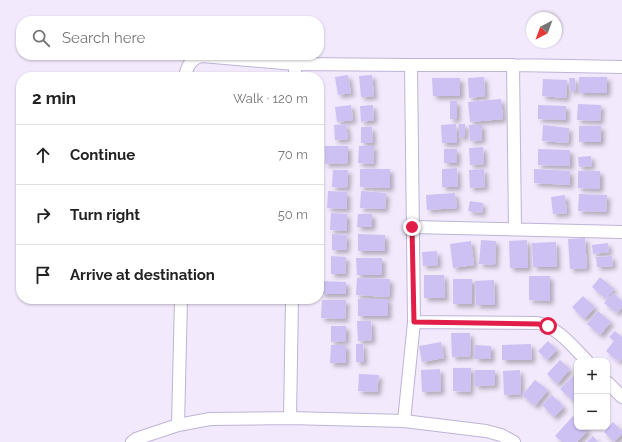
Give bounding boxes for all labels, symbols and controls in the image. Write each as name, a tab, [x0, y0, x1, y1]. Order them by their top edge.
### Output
north arrow	[526, 12, 562, 48]
search box	[16, 16, 324, 60]
icon: search	[30, 27, 52, 49]
text: Search here	[62, 29, 145, 47]
text: 2 min	[32, 88, 76, 108]
text: Walk · 120 m	[233, 91, 308, 106]
icon: ahead	[32, 144, 54, 166]
text: Continue	[70, 146, 135, 164]
text: 70 m	[278, 147, 308, 162]
icon: right	[32, 204, 54, 226]
text: Turn right	[70, 206, 140, 224]
text: 50 m	[278, 207, 308, 222]
route end	[403, 218, 421, 236]
icon: arrive	[32, 264, 54, 286]
text: Arrive at destination	[70, 266, 215, 284]
route start	[539, 317, 557, 335]
map controls	[574, 358, 610, 430]
button: +	[574, 358, 610, 394]
button: −	[574, 394, 610, 430]

